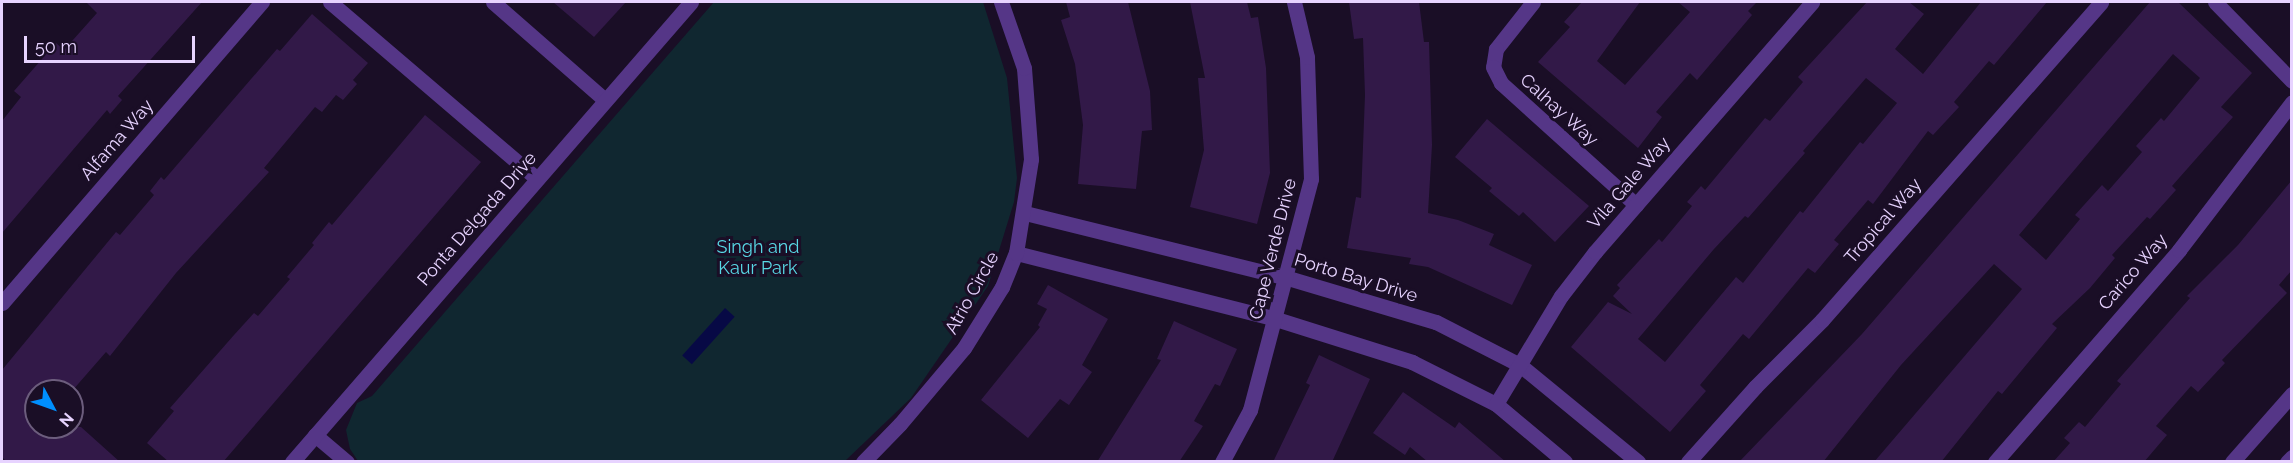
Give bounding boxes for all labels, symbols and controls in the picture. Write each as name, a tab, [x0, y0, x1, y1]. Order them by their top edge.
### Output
scale bar	[27, 24, 198, 62]
text: 50 m	[35, 36, 77, 57]
street label: Calhay Way	[1515, 69, 1603, 151]
street label: Alfama Way	[76, 95, 158, 185]
street label: Vila Gale Way	[1583, 132, 1675, 234]
street label: Ponta Delgada Drive	[413, 148, 541, 290]
street label: Tropical Way	[1840, 173, 1926, 269]
street label: Cape Verde Drive	[1245, 176, 1301, 322]
street label: Carico Way	[2094, 229, 2172, 315]
park label: Singh and Kaur Park	[716, 237, 800, 280]
street label: Atrio Circle	[940, 248, 1004, 338]
street label: Porto Bay Drive	[1292, 249, 1420, 307]
north arrow	[24, 379, 84, 439]
text: N	[55, 409, 78, 431]

